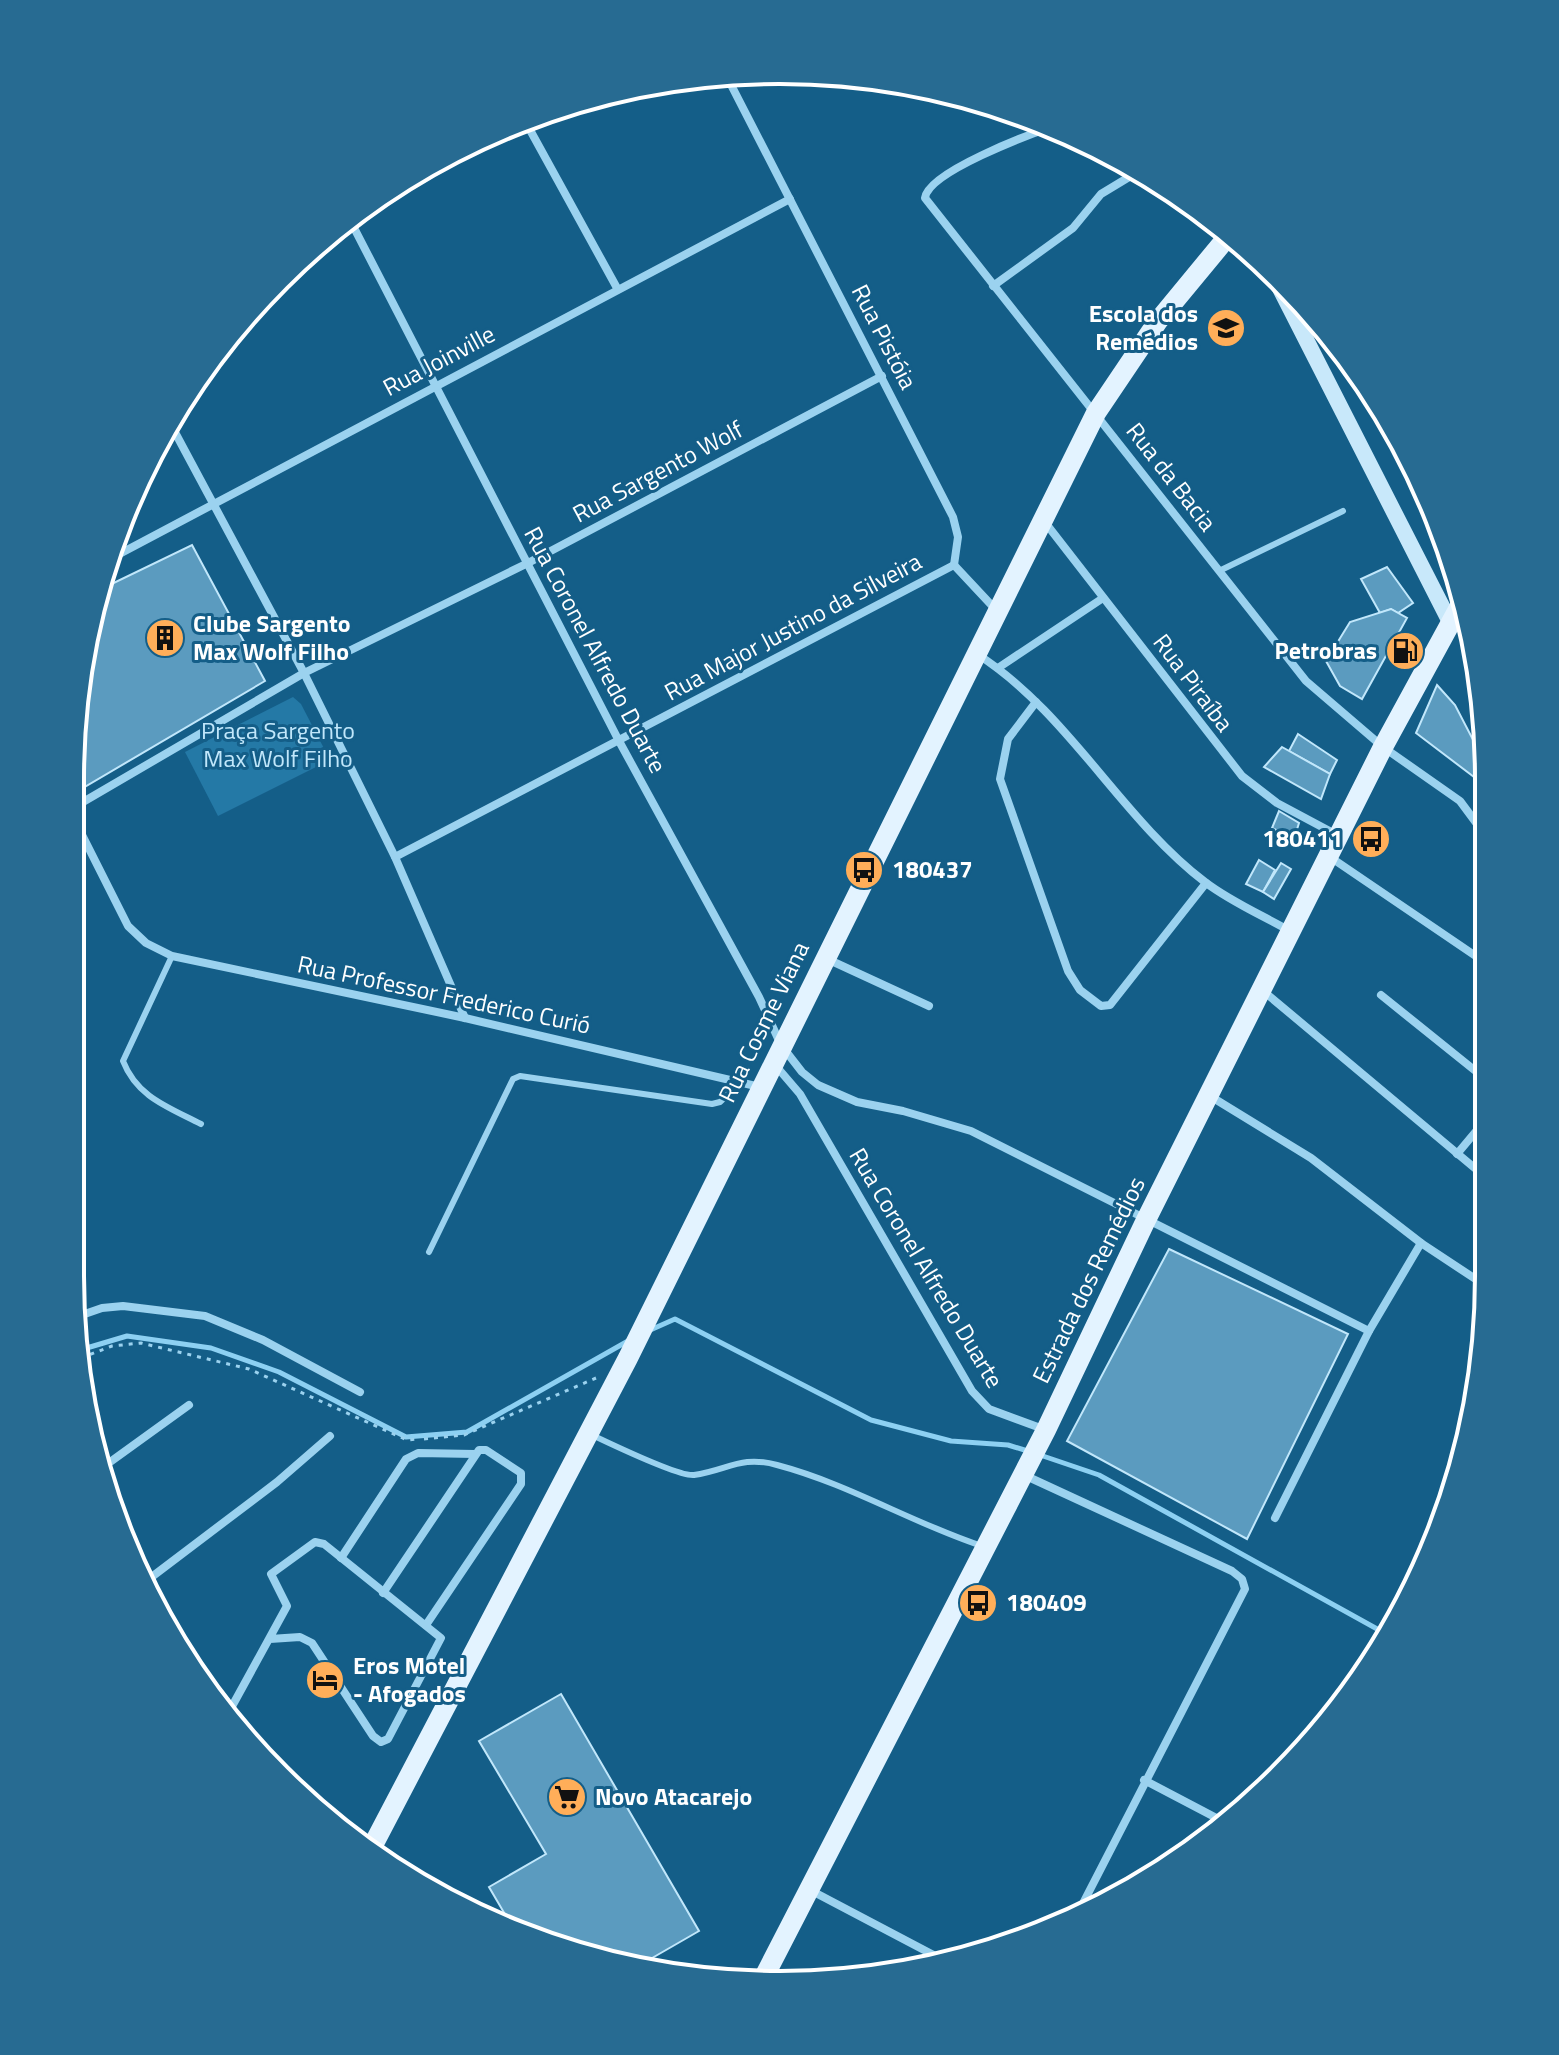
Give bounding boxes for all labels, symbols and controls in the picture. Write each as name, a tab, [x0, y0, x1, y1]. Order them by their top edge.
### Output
street label: Rua Pistóia	[843, 278, 927, 395]
place label: Escola dos Remédios	[1089, 295, 1198, 359]
school or university icon: Escola dos Remédios	[1205, 307, 1247, 349]
street label: Rua Joinville	[376, 316, 501, 405]
street label: Rua Sargento Wolf	[566, 411, 749, 531]
street label: Rua da Bacia	[1118, 414, 1226, 538]
street label: Rua Coronel Alfredo Duarte	[516, 520, 676, 779]
street label: Rua Major Justino da Silveira	[658, 543, 928, 709]
place label: Clube Sargento Max Wolf Filho	[193, 605, 350, 669]
building icon: Clube Sargento Max Wolf Filho	[144, 617, 186, 659]
street label: Rua Piraíba	[1145, 626, 1243, 739]
fuel station icon: Petrobras	[1384, 630, 1426, 672]
place label: Petrobras	[1275, 632, 1377, 668]
park label: Praça Sargento Max Wolf Filho	[201, 712, 355, 776]
bus stop icon: 180411	[1350, 818, 1392, 860]
place label: 180411	[1262, 820, 1343, 856]
bus stop icon: 180437	[843, 849, 885, 891]
place label: 180437	[892, 851, 973, 887]
street label: Rua Cosme Viana	[709, 935, 818, 1108]
street label: Rua Professor Frederico Curió	[294, 945, 594, 1043]
street label: Rua Coronel Alfredo Duarte	[841, 1141, 1013, 1394]
street label: Estrada dos Remédios	[1022, 1170, 1154, 1389]
bus stop icon: 180409	[957, 1582, 999, 1624]
place label: 180409	[1006, 1584, 1087, 1620]
place label: Eros Motel - Afogados	[353, 1647, 466, 1711]
hotel icon: Eros Motel - Afogados	[304, 1659, 346, 1701]
supermarket icon: Novo Atacarejo	[546, 1776, 588, 1818]
place label: Novo Atacarejo	[595, 1778, 752, 1814]

